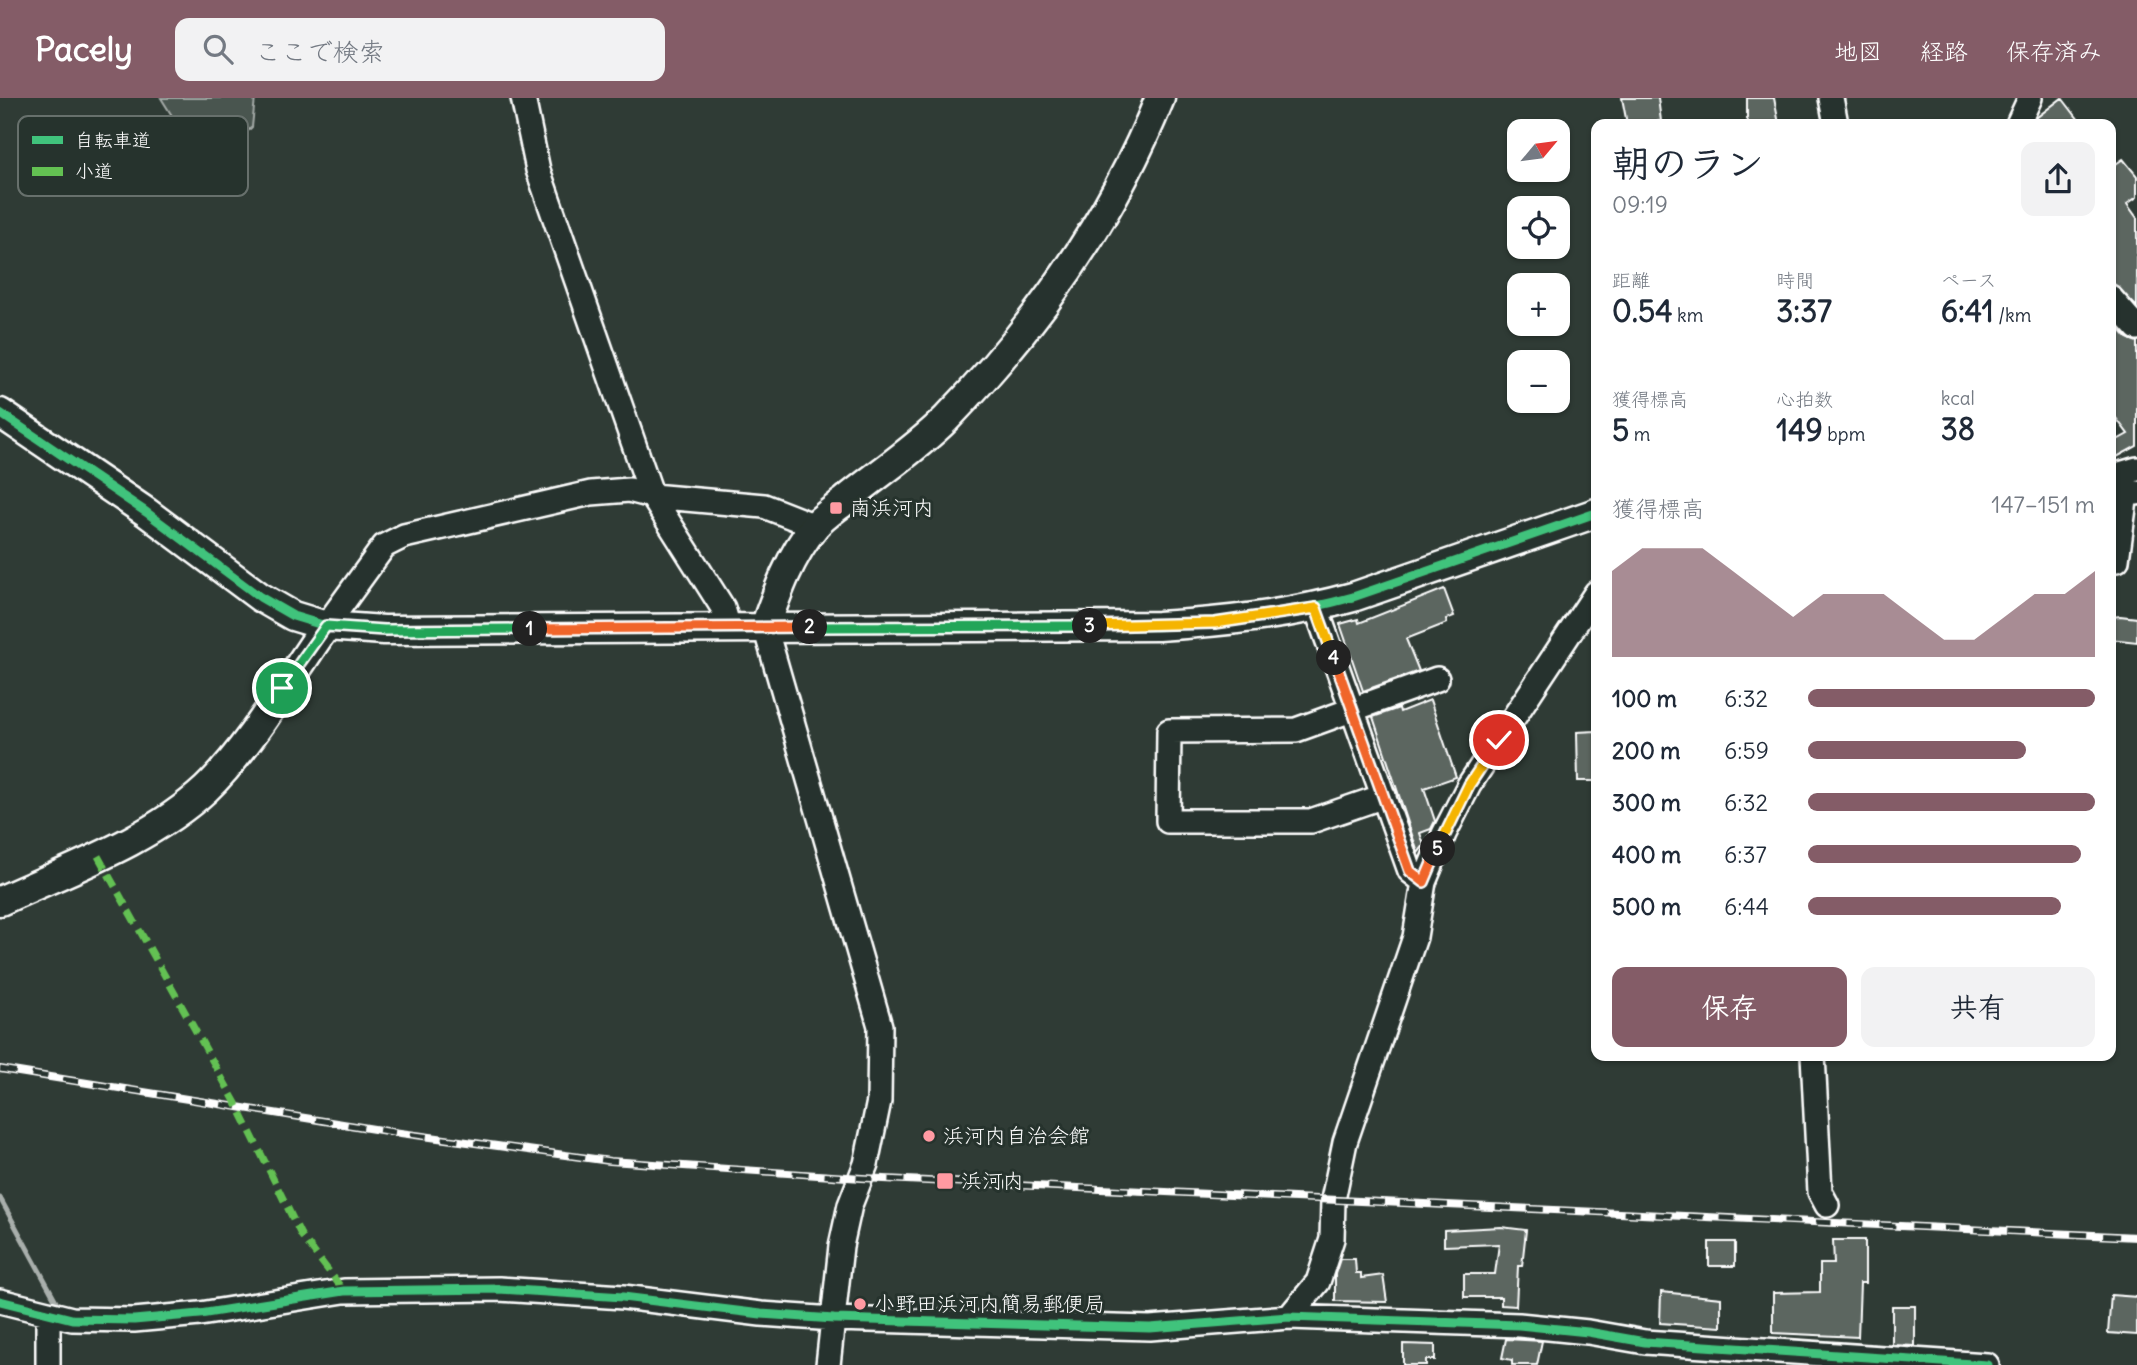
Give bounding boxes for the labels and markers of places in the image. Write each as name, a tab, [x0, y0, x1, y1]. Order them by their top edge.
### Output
place label: 南浜河内	[850, 494, 934, 521]
marker: 南浜河内	[828, 500, 844, 516]
pin: 3	[1072, 608, 1108, 644]
pin: 2	[792, 610, 828, 644]
pin: 1	[512, 612, 548, 646]
pin: 4	[1316, 640, 1352, 676]
pin	[252, 658, 312, 718]
pin	[1469, 710, 1529, 770]
pin: 5	[1420, 832, 1456, 866]
place label: 浜河内自治会館	[943, 1122, 1090, 1149]
marker: 浜河内自治会館	[921, 1128, 937, 1144]
place label: 浜河内	[961, 1167, 1024, 1194]
marker: 浜河内	[935, 1171, 955, 1191]
place label: 小野田浜河内簡易郵便局	[874, 1290, 1105, 1317]
marker: 小野田浜河内簡易郵便局	[852, 1296, 868, 1312]

